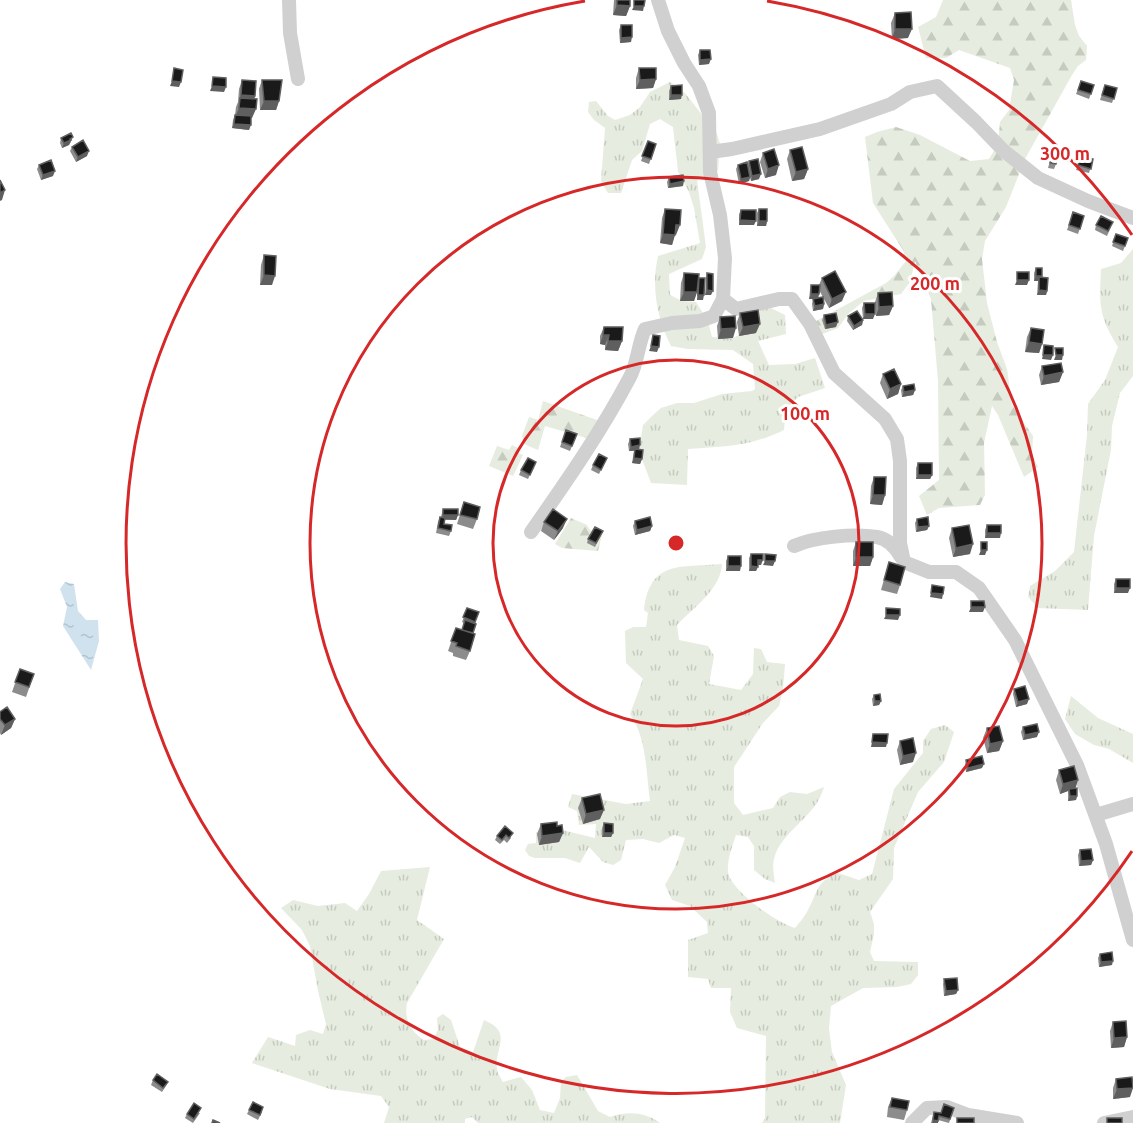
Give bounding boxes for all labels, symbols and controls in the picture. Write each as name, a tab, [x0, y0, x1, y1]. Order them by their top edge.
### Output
text: 300 m	[1040, 143, 1090, 163]
text: 200 m	[910, 273, 960, 293]
text: 100 m	[780, 403, 830, 423]
centre of rings	[666, 533, 686, 553]

